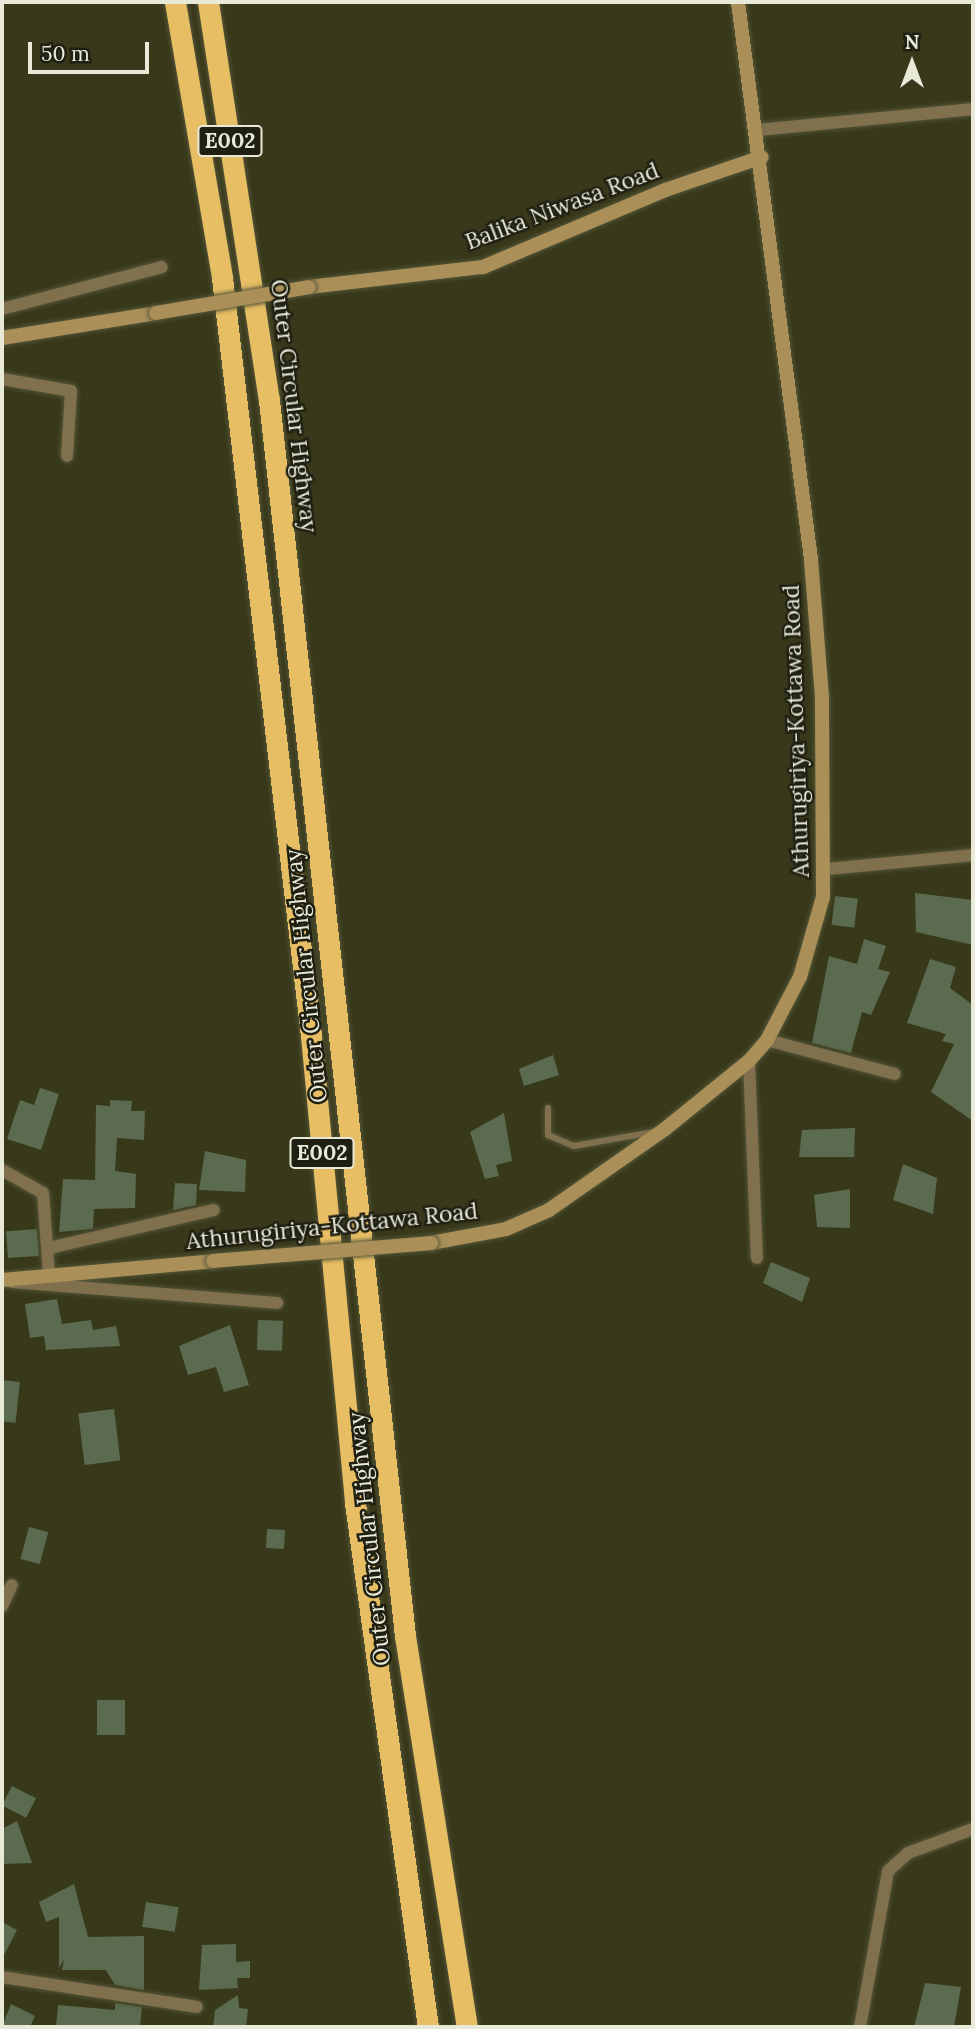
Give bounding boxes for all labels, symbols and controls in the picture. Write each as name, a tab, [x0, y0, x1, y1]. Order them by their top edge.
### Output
scale bar	[32, 28, 152, 72]
north arrow	[877, 28, 947, 98]
text: N	[905, 30, 919, 54]
text: 50 m	[41, 40, 90, 67]
road number: E002	[197, 124, 263, 158]
street label: Balika Niwasa Road	[461, 156, 663, 256]
street label: Outer Circular Highway	[265, 278, 323, 534]
street label: Athurugiriya-Kottawa Road	[777, 584, 815, 878]
street label: Outer Circular Highway	[279, 848, 333, 1104]
road number: E002	[289, 1136, 355, 1170]
street label: Athurugiriya-Kottawa Road	[185, 1197, 479, 1255]
street label: Outer Circular Highway	[342, 1411, 396, 1667]

